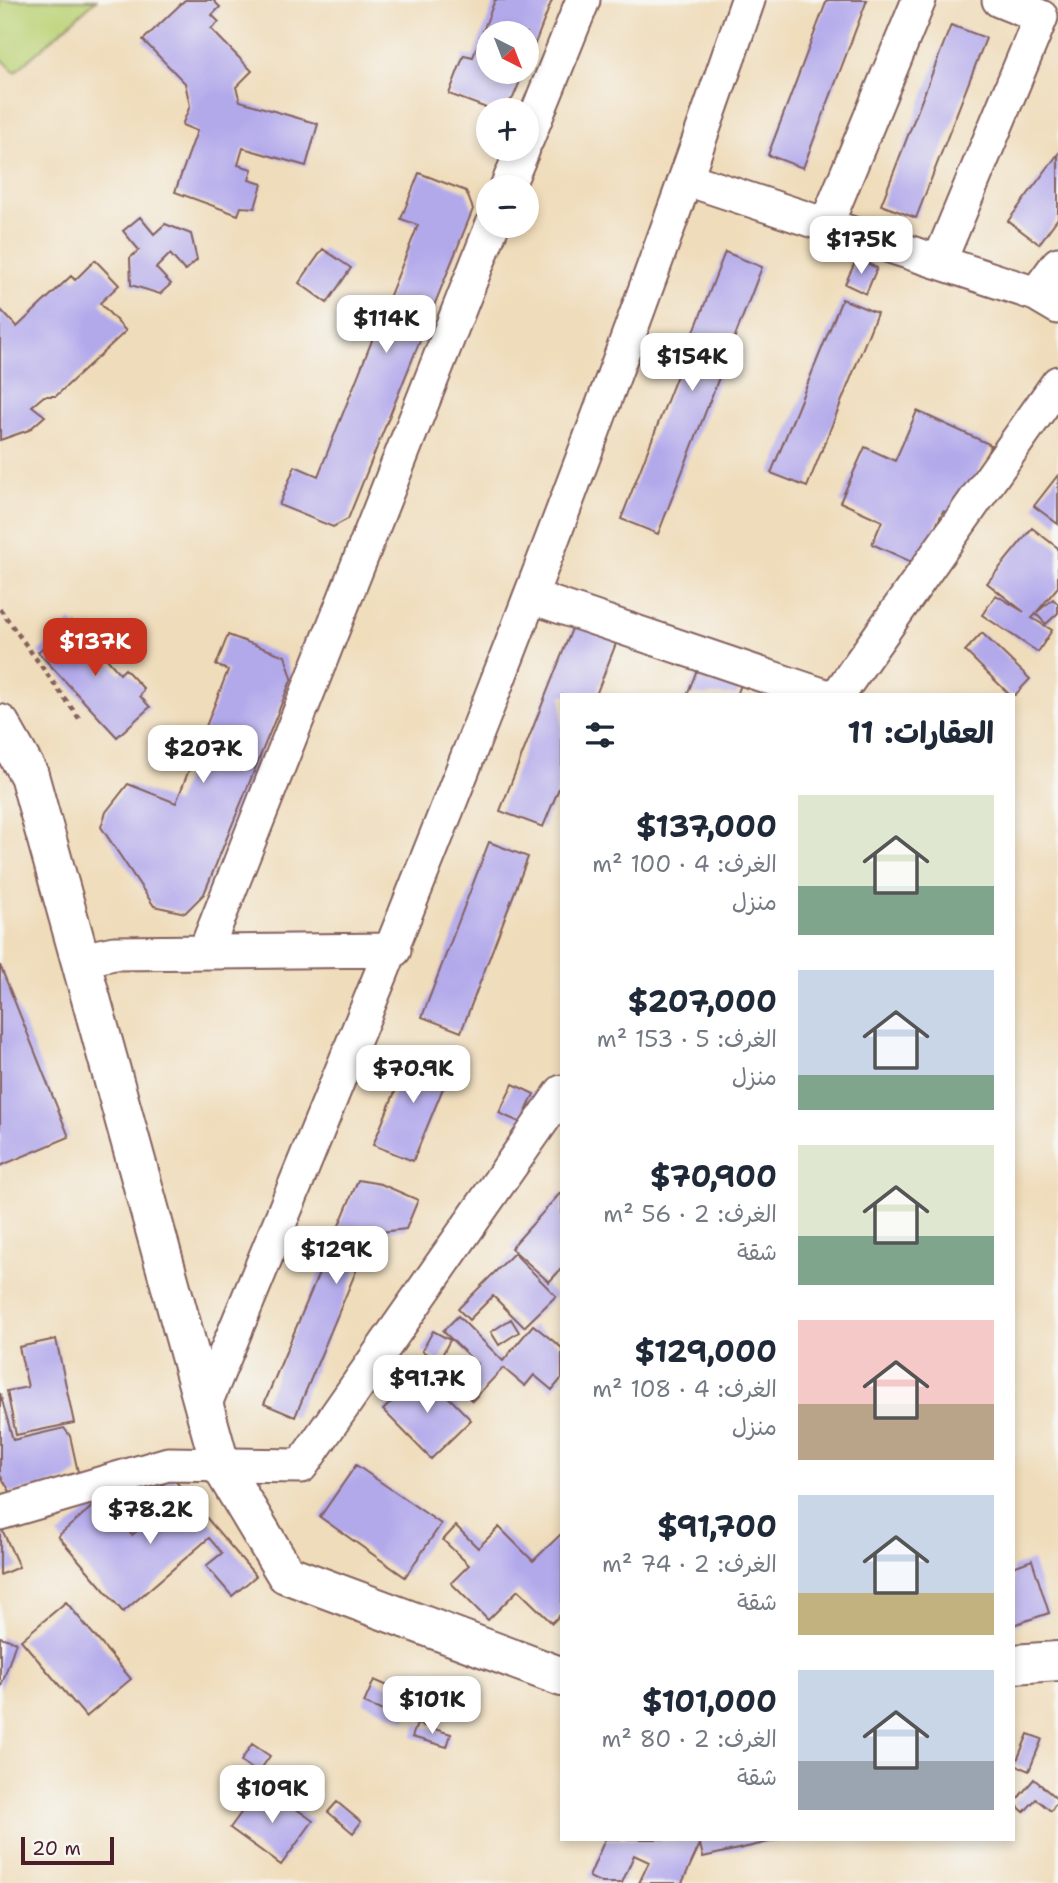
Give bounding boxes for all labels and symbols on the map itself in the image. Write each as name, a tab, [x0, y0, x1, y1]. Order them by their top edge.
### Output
north arrow	[476, 21, 539, 84]
pin: $175K	[812, 216, 910, 276]
pin: $114K	[337, 296, 435, 355]
pin: $154K	[643, 334, 741, 393]
pin: $137K	[46, 618, 144, 678]
pin: $207K	[154, 726, 252, 785]
pin: $70.9K	[356, 1046, 470, 1105]
pin: $129K	[287, 1226, 385, 1286]
pin: $91.7K	[370, 1356, 484, 1415]
pin: $78.2K	[93, 1486, 207, 1546]
pin: $101K	[383, 1676, 481, 1736]
pin: $109K	[223, 1766, 321, 1825]
scale bar	[21, 1834, 114, 1866]

